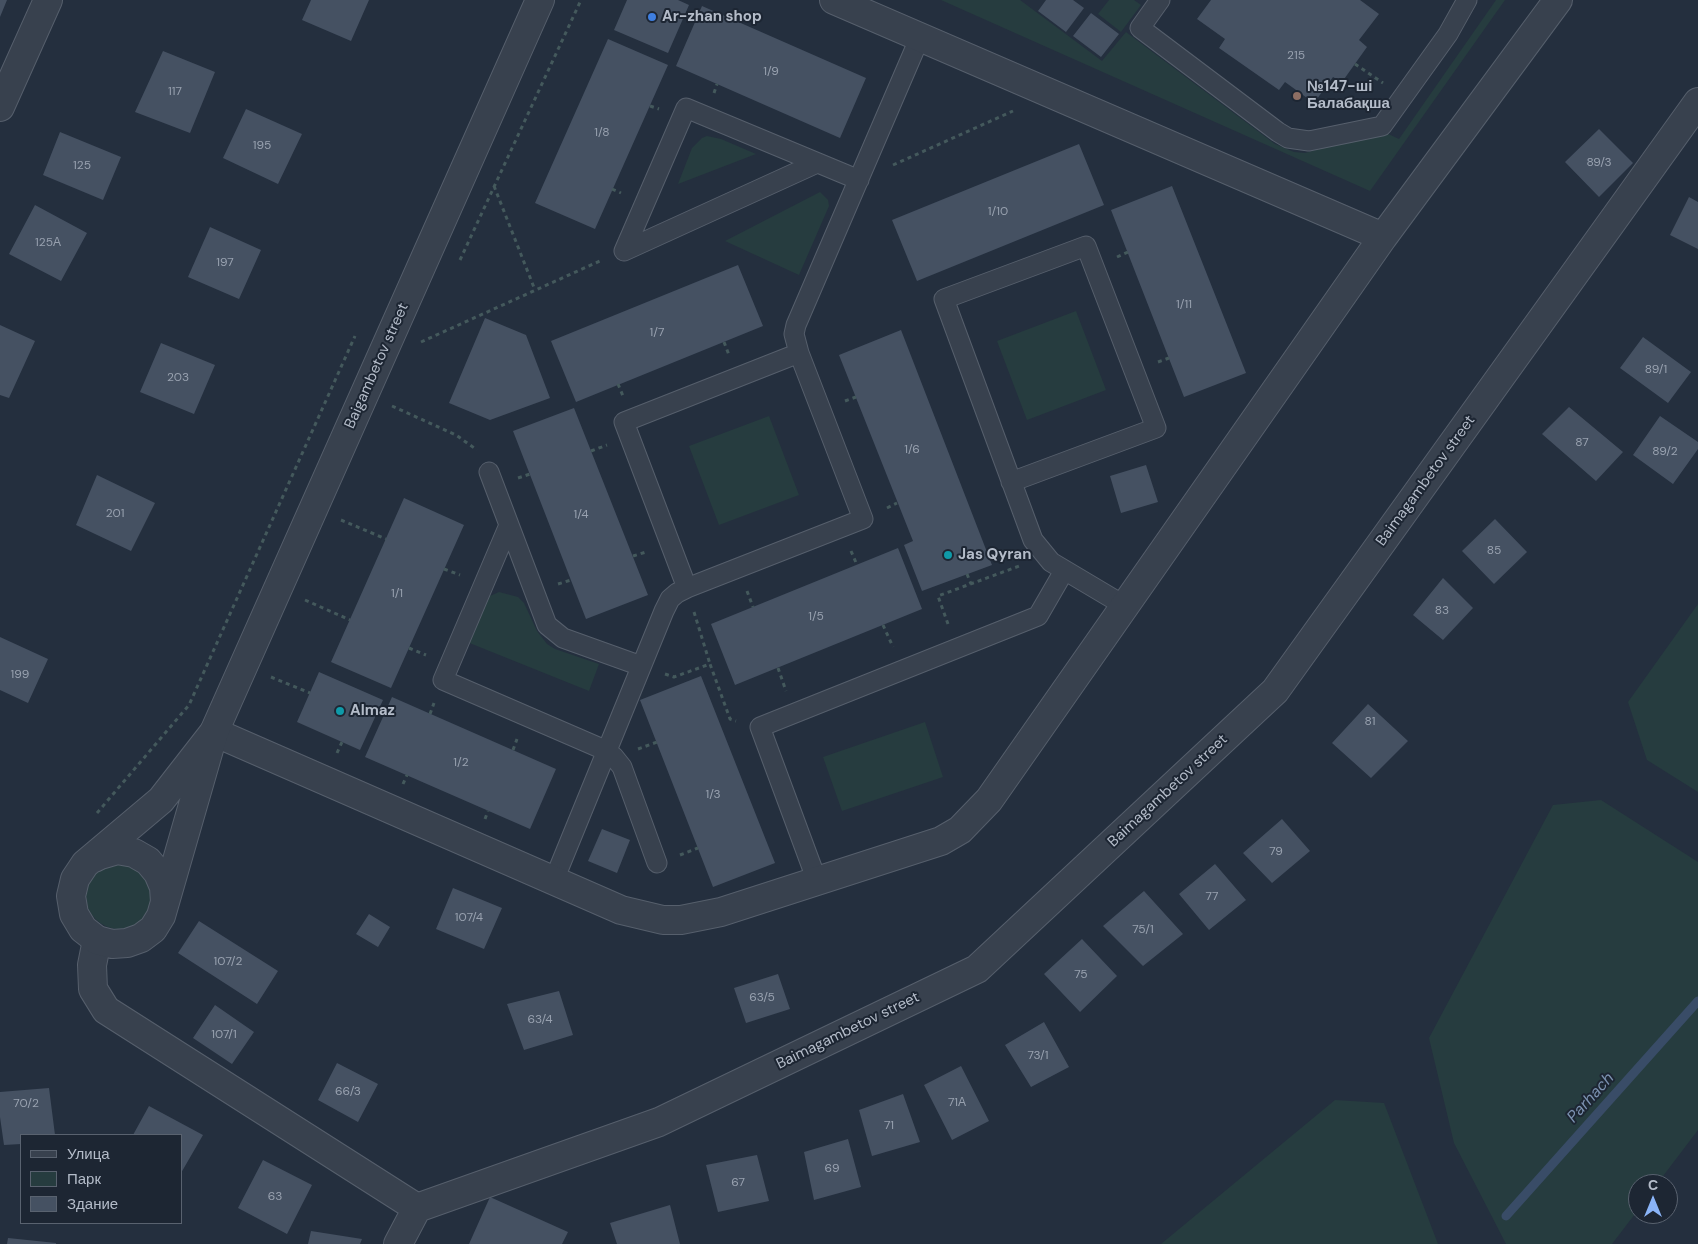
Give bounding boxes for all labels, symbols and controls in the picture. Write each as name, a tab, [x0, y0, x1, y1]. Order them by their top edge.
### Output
place label: Ar-zhan shop	[662, 8, 762, 26]
marker: Ar-zhan shop	[646, 11, 658, 23]
house number: 215	[1287, 49, 1305, 63]
house number: 1/9	[763, 65, 779, 79]
place label: №147-ші Балабақша	[1307, 78, 1390, 113]
house number: 117	[168, 85, 182, 99]
marker: №147-ші Балабақша	[1291, 90, 1303, 102]
house number: 1/8	[594, 126, 610, 140]
house number: 195	[253, 139, 271, 153]
house number: 89/3	[1586, 156, 1612, 170]
house number: 125	[73, 159, 91, 173]
house number: 1/10	[988, 205, 1008, 219]
house number: 125А	[35, 236, 61, 250]
house number: 197	[216, 256, 234, 270]
house number: 1/11	[1176, 298, 1192, 312]
street label: Baigambetov street	[341, 300, 413, 432]
house number: 1/7	[650, 326, 664, 340]
house number: 89/1	[1645, 363, 1667, 377]
house number: 203	[167, 371, 189, 385]
street label: Baimagambetov street	[1373, 412, 1479, 550]
house number: 87	[1575, 436, 1589, 450]
house number: 1/6	[904, 443, 920, 457]
house number: 89/2	[1652, 445, 1678, 459]
house number: 201	[106, 507, 124, 521]
house number: 1/4	[574, 508, 588, 522]
house number: 85	[1487, 544, 1501, 558]
place label: Jas Qyran	[958, 546, 1031, 564]
marker: Jas Qyran	[942, 549, 954, 561]
house number: 1/1	[391, 587, 403, 601]
house number: 83	[1435, 604, 1449, 618]
house number: 1/5	[808, 610, 824, 624]
house number: 199	[11, 668, 29, 682]
place label: Almaz	[350, 702, 395, 720]
marker: Almaz	[334, 705, 346, 717]
house number: 81	[1365, 715, 1375, 729]
street label: Baimagambetov street	[1104, 731, 1232, 851]
house number: 1/2	[453, 756, 469, 770]
house number: 1/3	[705, 788, 721, 802]
house number: 79	[1269, 845, 1283, 859]
house number: 77	[1206, 890, 1218, 904]
house number: 107/4	[455, 911, 483, 925]
house number: 75/1	[1132, 923, 1154, 937]
house number: 107/2	[214, 955, 242, 969]
house number: 75	[1074, 968, 1088, 982]
street label: Baimagambetov street	[774, 989, 922, 1073]
house number: 63/5	[749, 991, 775, 1005]
house number: 63/4	[527, 1013, 553, 1027]
house number: 107/1	[211, 1028, 237, 1042]
house number: 73/1	[1027, 1049, 1049, 1063]
water label: Parhach	[1564, 1069, 1618, 1127]
house number: 66/3	[335, 1085, 361, 1099]
house number: 71А	[948, 1096, 966, 1110]
house number: 70/2	[13, 1097, 39, 1111]
house number: 71	[884, 1119, 894, 1133]
legend	[20, 1134, 182, 1224]
text: Улица	[67, 1144, 110, 1164]
house number: 69	[825, 1162, 839, 1176]
text: Парк	[67, 1169, 101, 1189]
north arrow	[1628, 1174, 1678, 1224]
house number: 67	[731, 1176, 745, 1190]
text: С	[1648, 1176, 1658, 1194]
house number: 63	[268, 1190, 282, 1204]
text: Здание	[67, 1194, 118, 1214]

